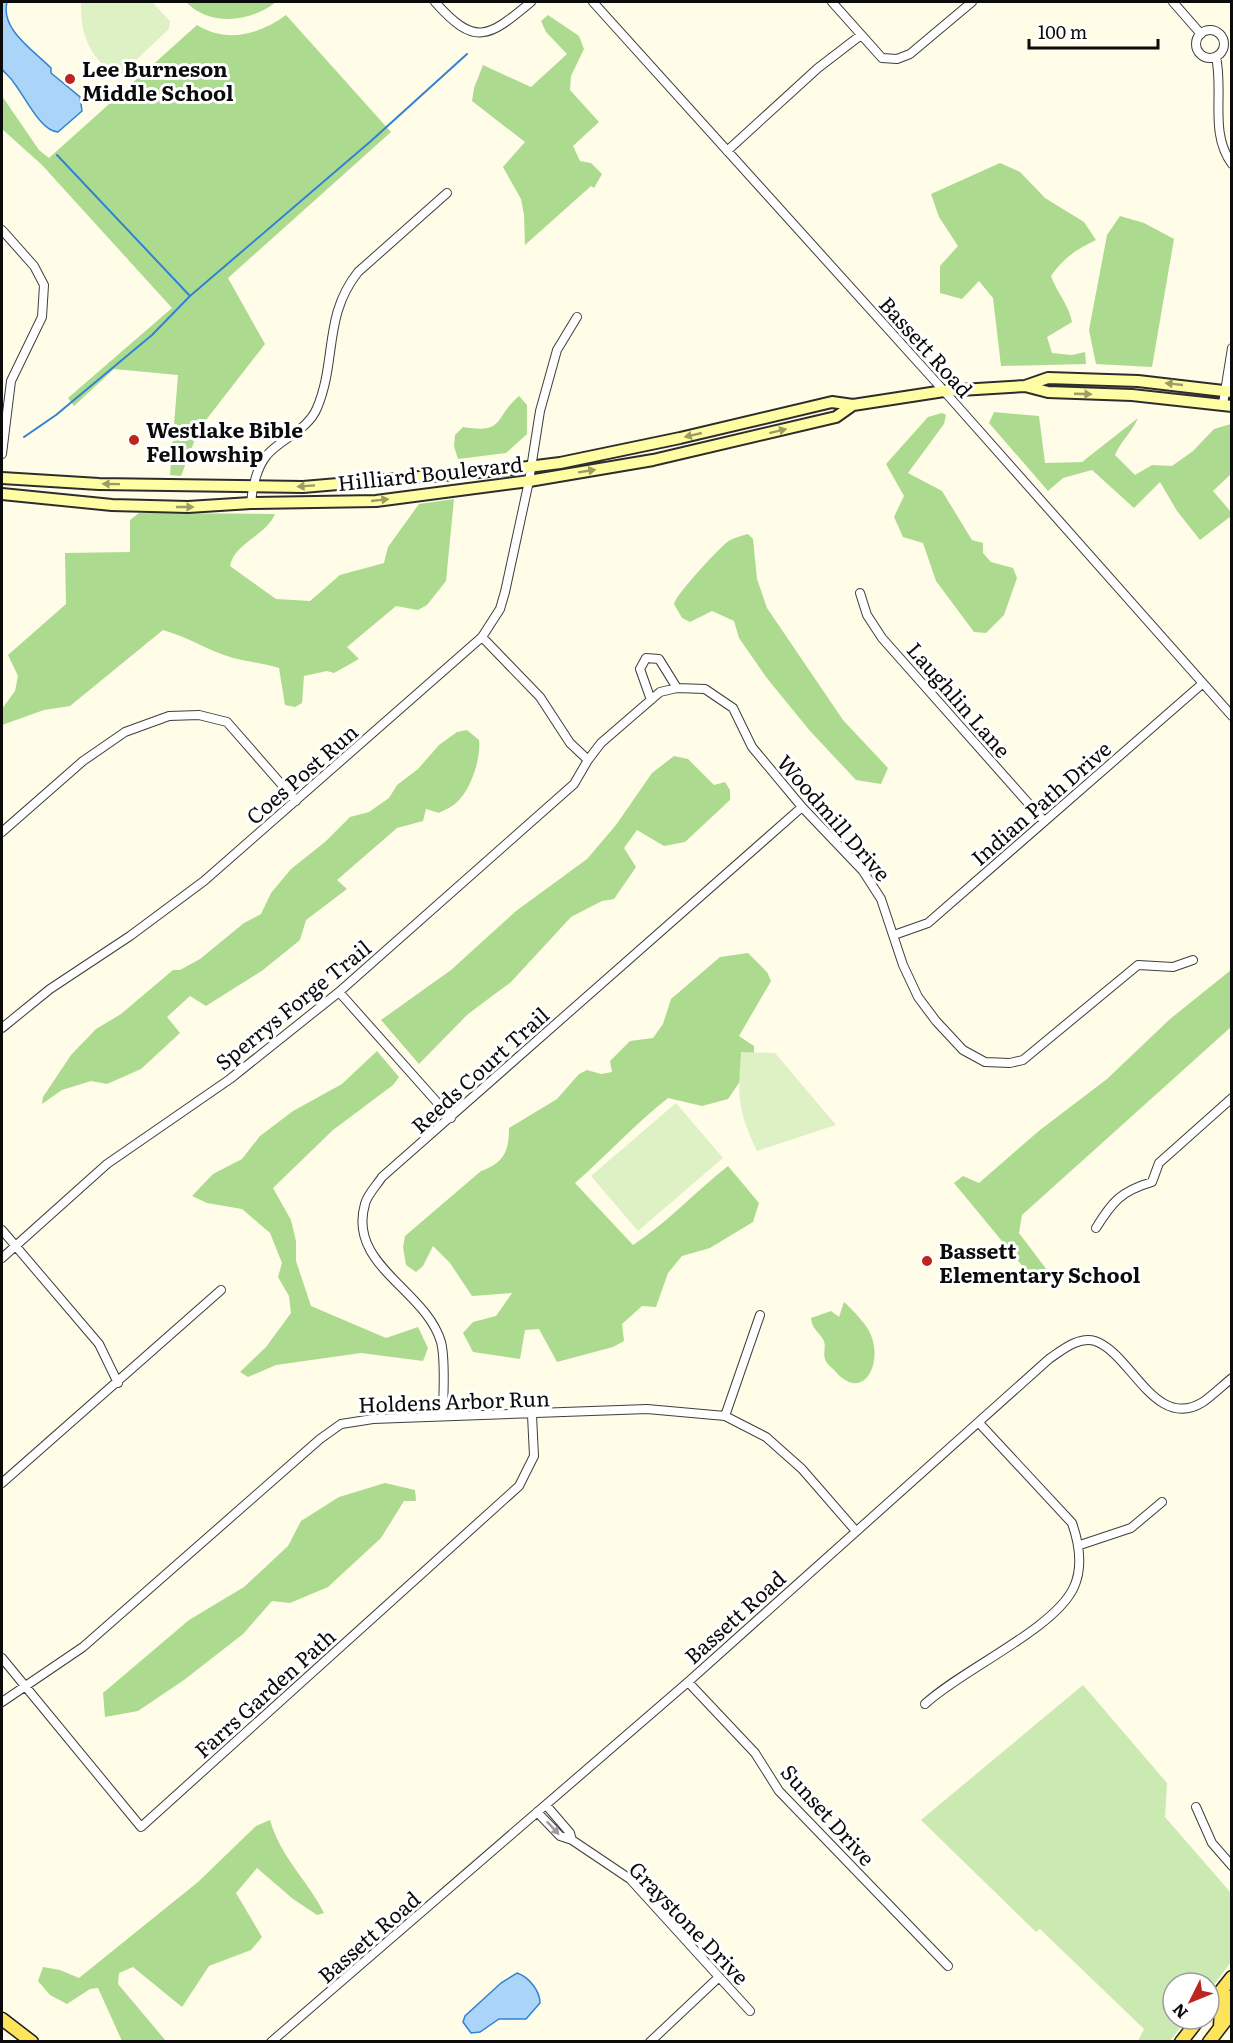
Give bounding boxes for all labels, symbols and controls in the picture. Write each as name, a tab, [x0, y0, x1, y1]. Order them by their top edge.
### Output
scale bar	[1029, 12, 1158, 50]
text: 100 m	[1038, 18, 1087, 45]
place label: Lee Burneson Middle School	[82, 52, 234, 107]
marker: Lee Burneson Middle School	[63, 72, 77, 86]
street label: Bassett Road	[873, 289, 981, 404]
one-way arrow	[1164, 379, 1183, 389]
one-way arrow	[1073, 389, 1092, 398]
place label: Westlake Bible Fellowship	[146, 413, 303, 468]
one-way arrow	[768, 426, 787, 436]
one-way arrow	[684, 431, 703, 440]
marker: Westlake Bible Fellowship	[127, 433, 141, 447]
street label: Hilliard Boulevard	[336, 447, 524, 497]
one-way arrow	[577, 466, 596, 475]
one-way arrow	[101, 479, 120, 489]
one-way arrow	[296, 481, 315, 491]
one-way arrow	[371, 495, 390, 505]
one-way arrow	[176, 502, 195, 512]
street label: Laughlin Lane	[901, 634, 1019, 764]
street label: Coes Post Run	[238, 716, 364, 830]
street label: Indian Path Drive	[963, 732, 1117, 872]
street label: Woodmill Drive	[771, 747, 899, 887]
street label: Sperrys Forge Trail	[208, 932, 376, 1076]
street label: Reeds Court Trail	[403, 999, 555, 1139]
place label: Bassett Elementary School	[939, 1234, 1141, 1289]
marker: Bassett Elementary School	[920, 1254, 934, 1268]
street label: Holdens Arbor Run	[358, 1381, 551, 1419]
street label: Bassett Road	[677, 1562, 792, 1670]
street label: Farrs Garden Path	[187, 1620, 342, 1764]
street label: Sunset Drive	[775, 1756, 883, 1872]
one-way arrow	[546, 1821, 560, 1836]
street label: Graystone Drive	[623, 1853, 757, 1991]
street label: Bassett Road	[310, 1883, 426, 1989]
north arrow	[1161, 1971, 1221, 2031]
text: N	[1166, 1999, 1193, 2025]

